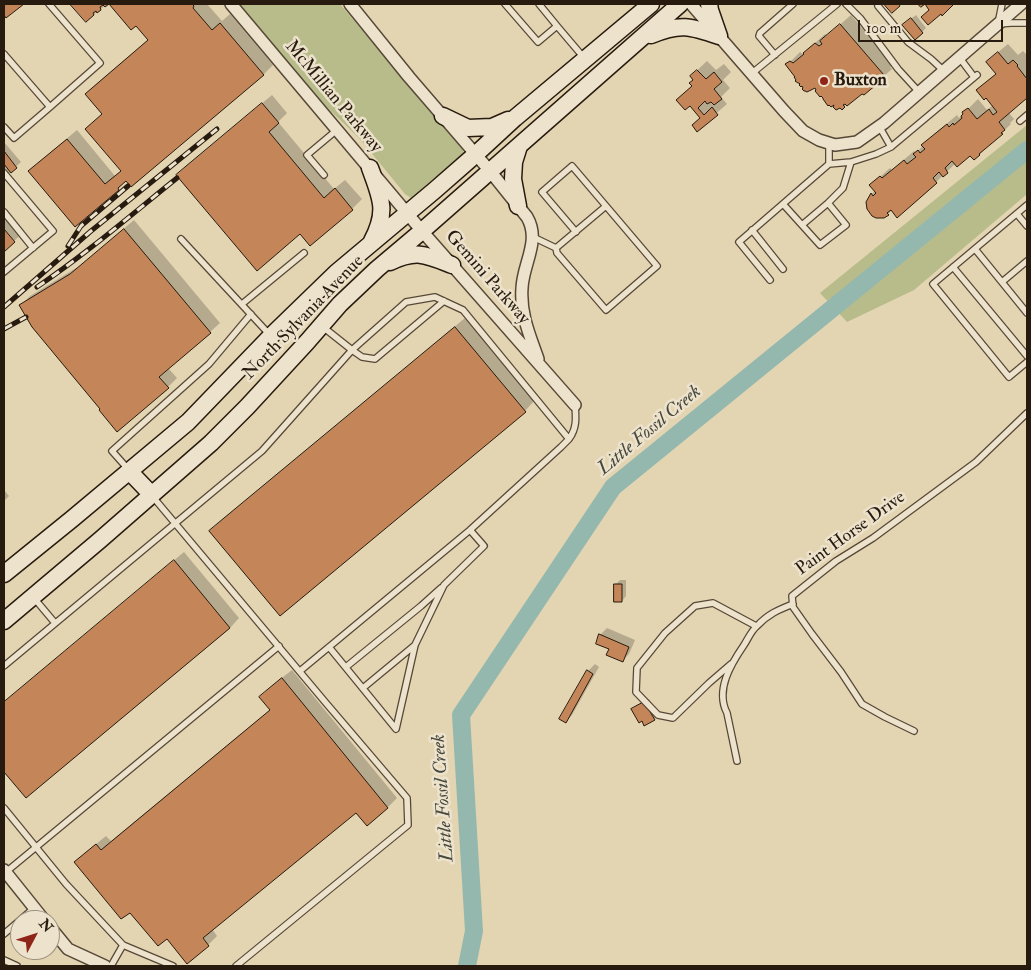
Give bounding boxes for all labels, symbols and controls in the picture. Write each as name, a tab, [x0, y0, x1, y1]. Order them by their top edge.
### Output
scale bar	[861, 10, 1006, 42]
text: 100 m	[866, 19, 901, 38]
street label: McMillian Parkway	[280, 37, 386, 157]
place label: Buxton	[834, 70, 887, 92]
marker: Buxton	[818, 75, 830, 87]
street label: Gemini Parkway	[440, 226, 534, 330]
street label: North Sylvania Avenue	[239, 251, 369, 385]
water label: Little Fossil Creek	[594, 381, 706, 481]
street label: Paint Horse Drive	[792, 487, 910, 581]
water label: Little Fossil Creek	[428, 733, 460, 863]
north arrow	[10, 910, 60, 960]
text: N	[36, 915, 57, 936]

